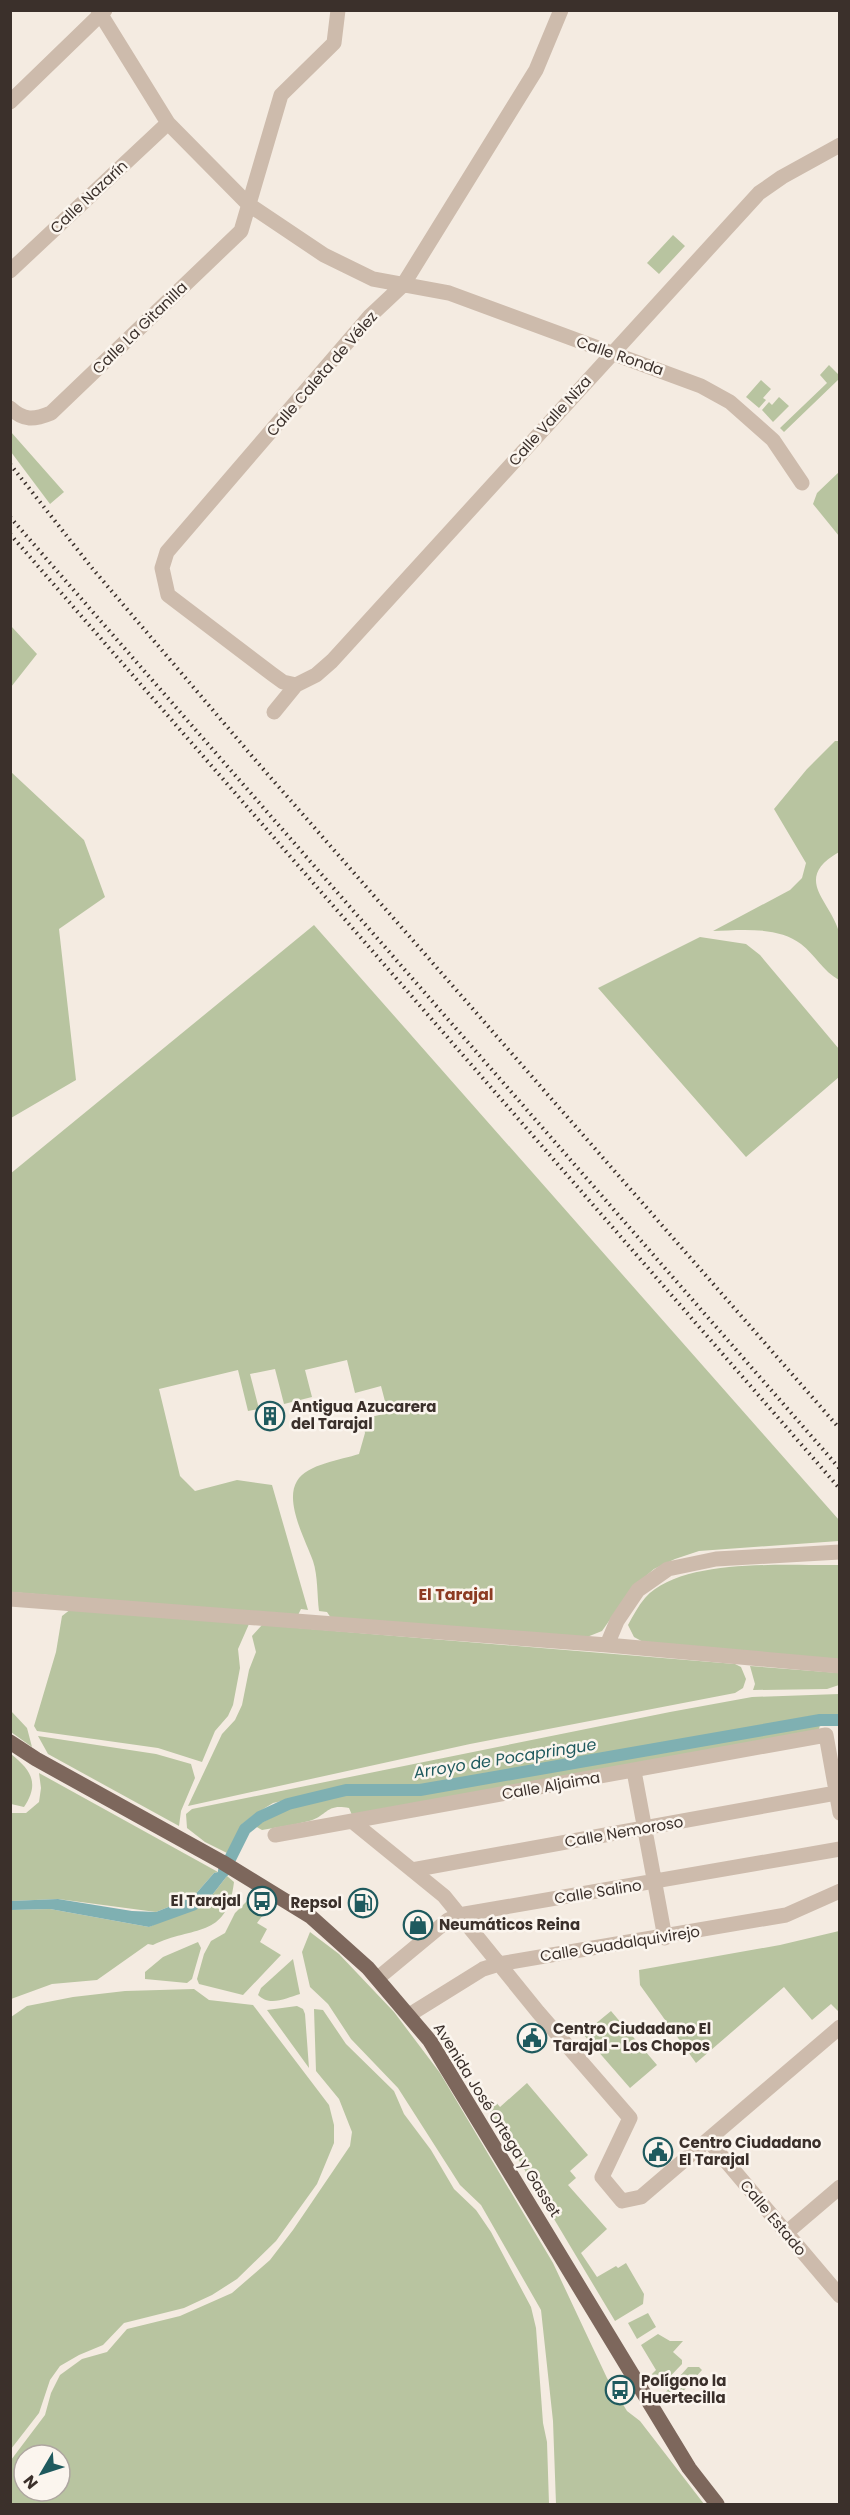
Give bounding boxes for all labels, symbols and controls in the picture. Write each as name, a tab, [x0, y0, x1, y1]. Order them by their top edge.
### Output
street label: Calle Nazarín	[45, 155, 132, 238]
street label: Calle La Gitanilla	[87, 277, 192, 379]
street label: Calle Caleta de Vélez	[261, 306, 382, 441]
street label: Calle Ronda	[574, 331, 667, 380]
street label: Calle Valle Niza	[503, 371, 596, 470]
place label: Antigua Azucarera del Tarajal	[291, 1396, 436, 1434]
building icon: Antigua Azucarera del Tarajal	[254, 1400, 286, 1432]
district label: El Tarajal	[418, 1583, 494, 1606]
water label: Arroyo de Pocapringue	[411, 1733, 598, 1784]
street label: Calle Aljaima	[500, 1767, 602, 1804]
street label: Calle Nemoroso	[563, 1811, 685, 1852]
street label: Calle Salino	[553, 1874, 643, 1909]
bus stop icon: El Tarajal	[246, 1885, 278, 1917]
fuel station icon: Repsol	[347, 1887, 379, 1919]
place label: El Tarajal	[171, 1890, 241, 1911]
place label: Repsol	[290, 1892, 342, 1913]
shop icon: Neumáticos Reina	[402, 1909, 434, 1941]
place label: Neumáticos Reina	[439, 1914, 580, 1935]
street label: Calle Guadalquivirejo	[539, 1920, 701, 1967]
place label: Centro Ciudadano El Tarajal - Los Chopos	[553, 2018, 711, 2056]
street label: Avenida José Ortega y Gasset	[429, 2019, 566, 2221]
public building icon: Centro Ciudadano El Tarajal - Los Chopos	[516, 2022, 548, 2054]
place label: Centro Ciudadano El Tarajal	[679, 2132, 822, 2170]
public building icon: Centro Ciudadano El Tarajal	[642, 2136, 674, 2168]
street label: Calle Estado	[735, 2175, 811, 2260]
place label: Polígono la Huertecilla	[641, 2370, 726, 2408]
bus stop icon: Polígono la Huertecilla	[604, 2374, 636, 2406]
north arrow	[12, 2443, 72, 2503]
text: N	[18, 2470, 43, 2494]

